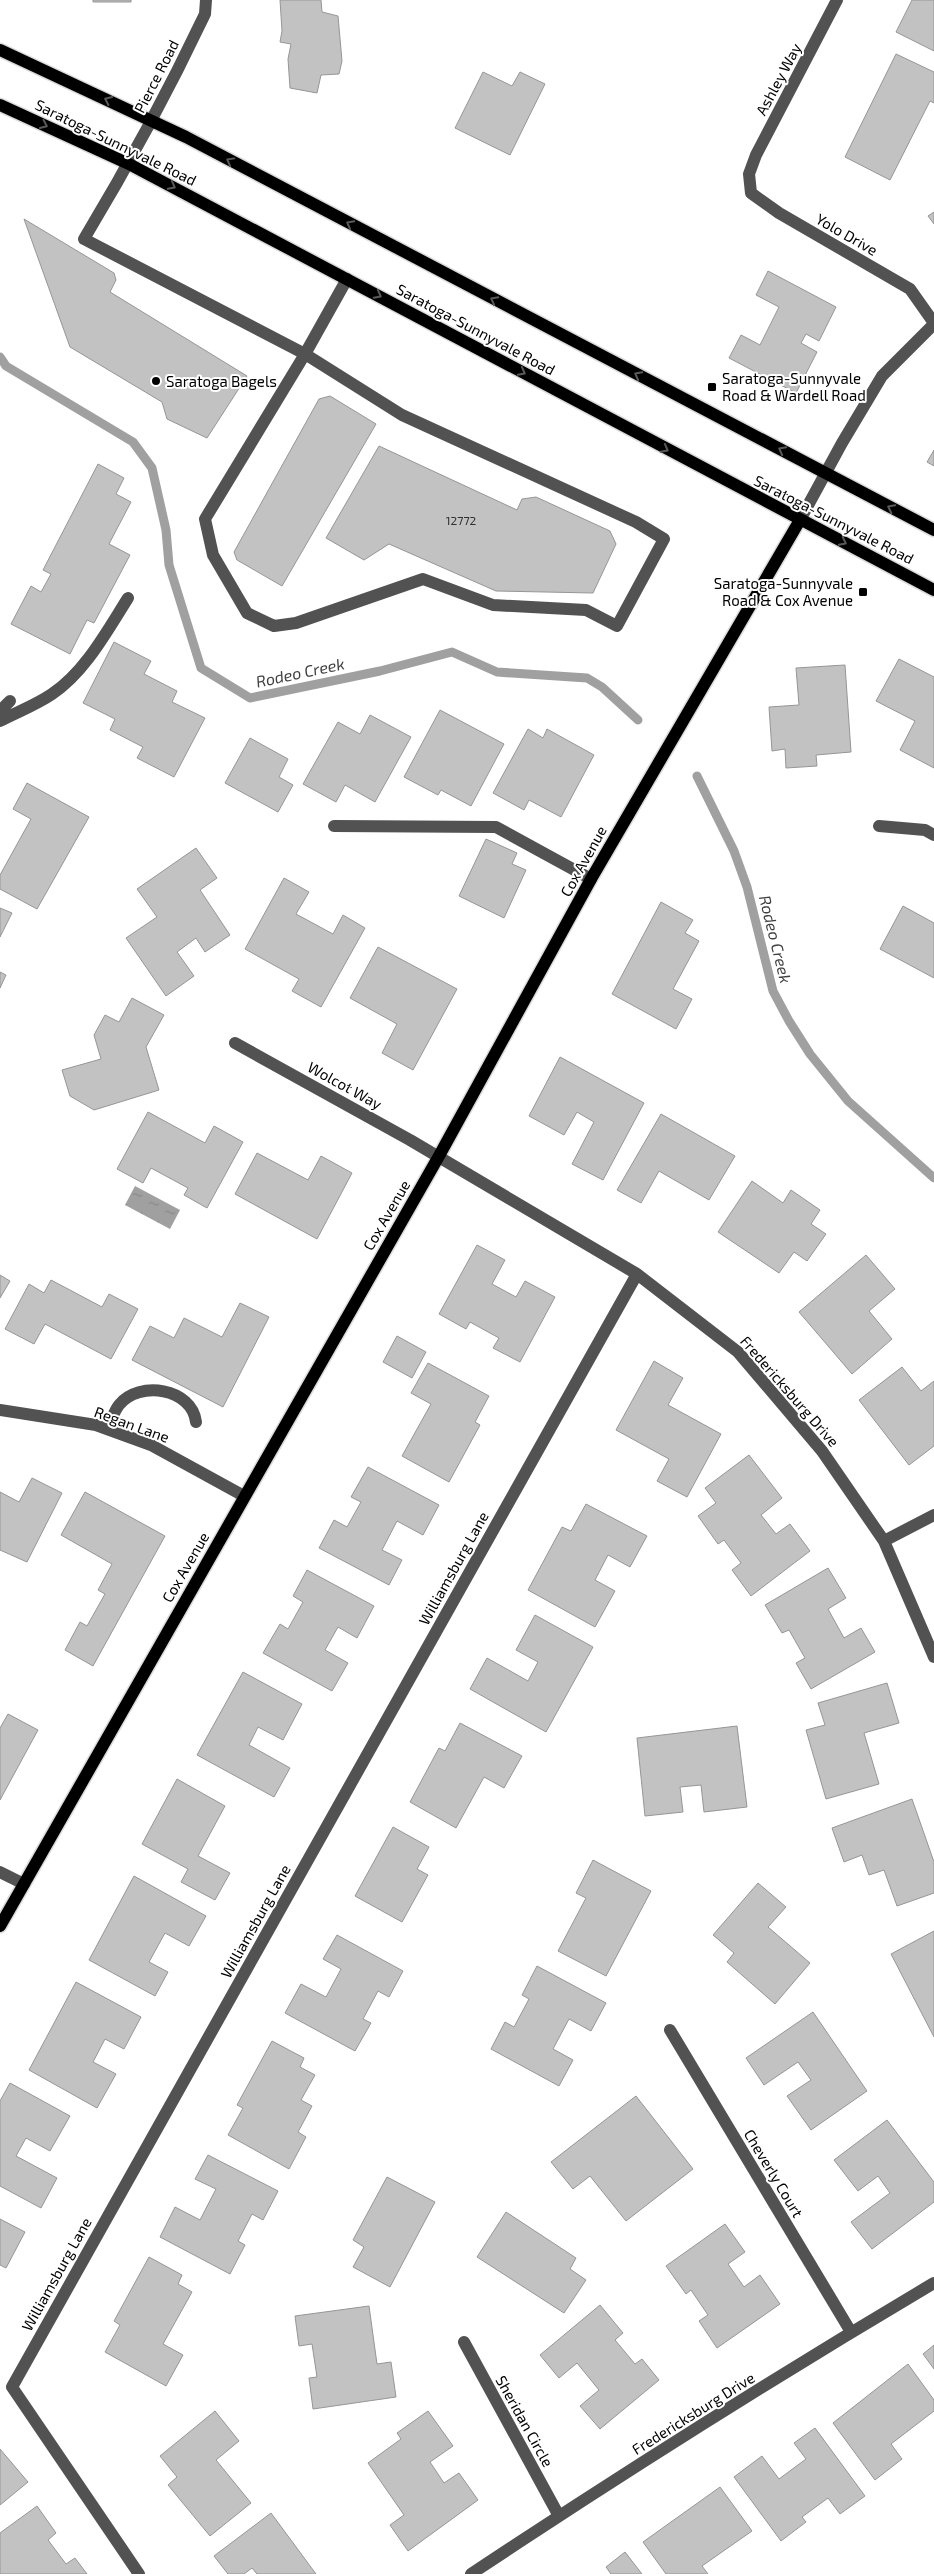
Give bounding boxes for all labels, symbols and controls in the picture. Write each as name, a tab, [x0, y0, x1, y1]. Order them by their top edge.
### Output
street label: Pierce Road	[130, 36, 182, 116]
street label: Ashley Way	[751, 40, 805, 118]
street label: Saratoga-Sunnyvale Road	[32, 95, 200, 189]
one-way arrow	[104, 96, 113, 106]
one-way arrow	[39, 119, 48, 129]
one-way arrow	[226, 157, 235, 167]
one-way arrow	[167, 180, 176, 190]
street label: Yolo Drive	[813, 209, 881, 259]
one-way arrow	[346, 220, 355, 230]
street label: Saratoga-Sunnyvale Road	[394, 279, 558, 379]
one-way arrow	[372, 289, 381, 299]
one-way arrow	[490, 296, 499, 306]
one-way arrow	[516, 366, 525, 376]
place label: Saratoga-Sunnyvale Road & Wardell Road	[722, 369, 866, 404]
one-way arrow	[634, 371, 643, 381]
place label: Saratoga Bagels	[166, 372, 277, 390]
marker: Saratoga Bagels	[150, 375, 162, 387]
marker: Saratoga-Sunnyvale Road & Wardell Road	[706, 381, 718, 393]
one-way arrow	[660, 442, 669, 452]
one-way arrow	[778, 447, 787, 457]
street label: Saratoga-Sunnyvale Road	[751, 471, 917, 567]
one-way arrow	[887, 504, 896, 514]
house number: 12772	[446, 513, 477, 527]
one-way arrow	[838, 536, 847, 546]
place label: Saratoga-Sunnyvale Road & Cox Avenue	[714, 574, 853, 609]
marker: Saratoga-Sunnyvale Road & Cox Avenue	[857, 586, 869, 598]
water label: Rodeo Creek	[254, 653, 346, 691]
street label: Cox Avenue	[556, 822, 610, 900]
water label: Rodeo Creek	[756, 893, 796, 985]
street label: Wolcot Way	[305, 1057, 385, 1113]
street label: Cox Avenue	[359, 1177, 413, 1253]
street label: Fredericksburg Drive	[737, 1332, 843, 1450]
street label: Regan Lane	[92, 1402, 172, 1446]
street label: Williamsburg Lane	[414, 1508, 492, 1628]
street label: Cox Avenue	[158, 1529, 212, 1605]
street label: Williamsburg Lane	[216, 1861, 294, 1981]
street label: Cheverly Court	[741, 2126, 808, 2221]
street label: Williamsburg Lane	[17, 2214, 95, 2334]
street label: Fredericksburg Drive	[628, 2368, 758, 2458]
street label: Sheridan Circle	[492, 2372, 558, 2470]

